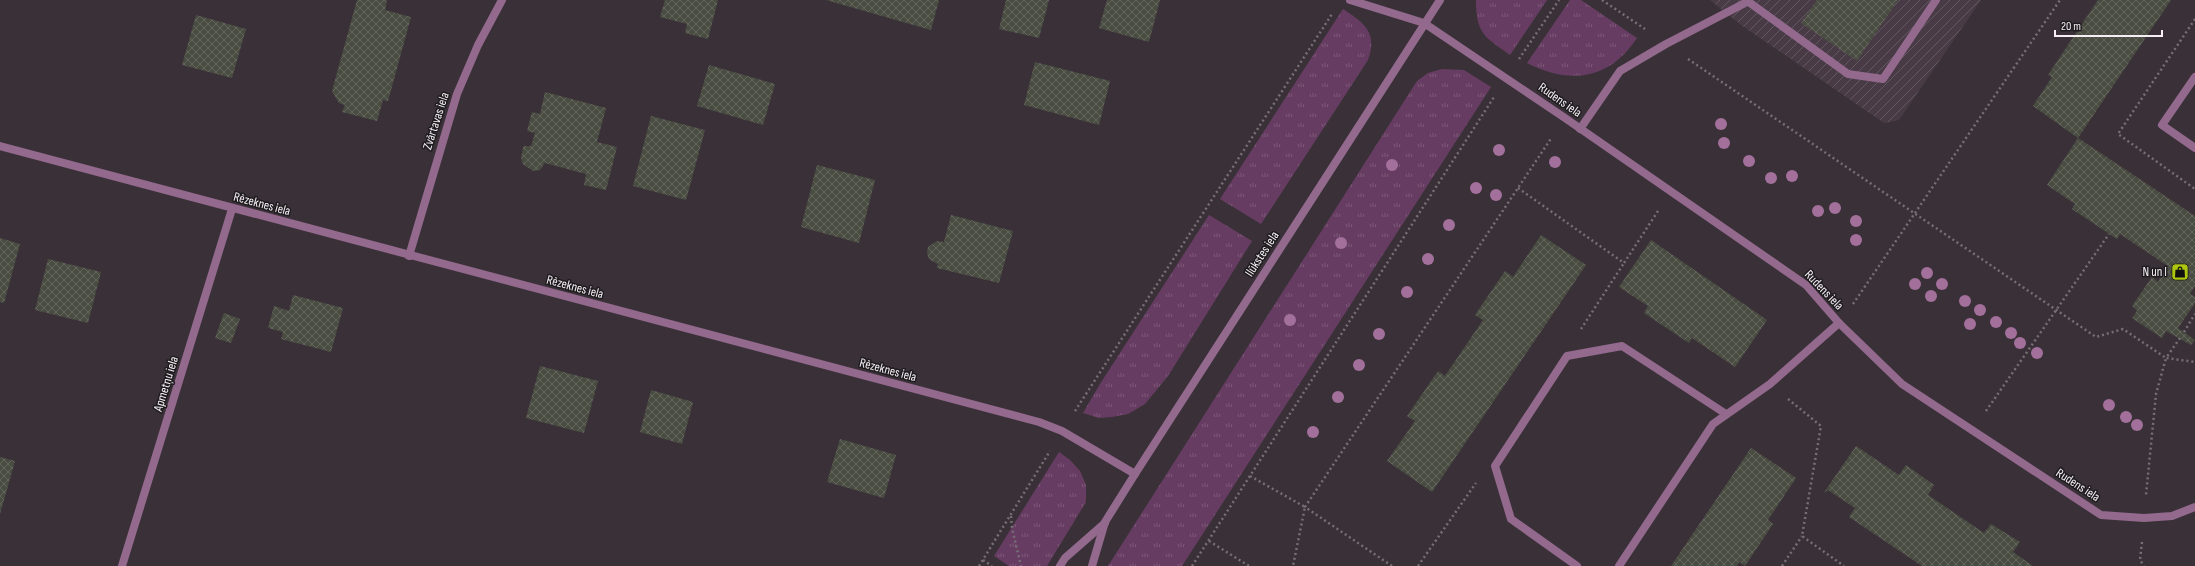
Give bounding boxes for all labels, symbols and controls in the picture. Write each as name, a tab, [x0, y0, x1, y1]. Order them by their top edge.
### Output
scale bar	[2055, 12, 2162, 38]
text: 20 m	[2061, 19, 2081, 34]
street label: Rudens iela	[1535, 79, 1585, 121]
street label: Zvārtavas iela	[419, 90, 453, 152]
street label: Rēzeknes iela	[232, 189, 292, 219]
street label: Ilūkstes iela	[1241, 228, 1283, 280]
shop icon: N un I	[2170, 262, 2190, 282]
place label: N un I	[2143, 264, 2167, 280]
street label: Rudens iela	[1801, 267, 1847, 313]
street label: Rēzeknes iela	[545, 272, 605, 302]
street label: Apmetņu iela	[150, 354, 182, 414]
street label: Rēzeknes iela	[858, 355, 918, 385]
street label: Rudens iela	[2053, 465, 2103, 505]

